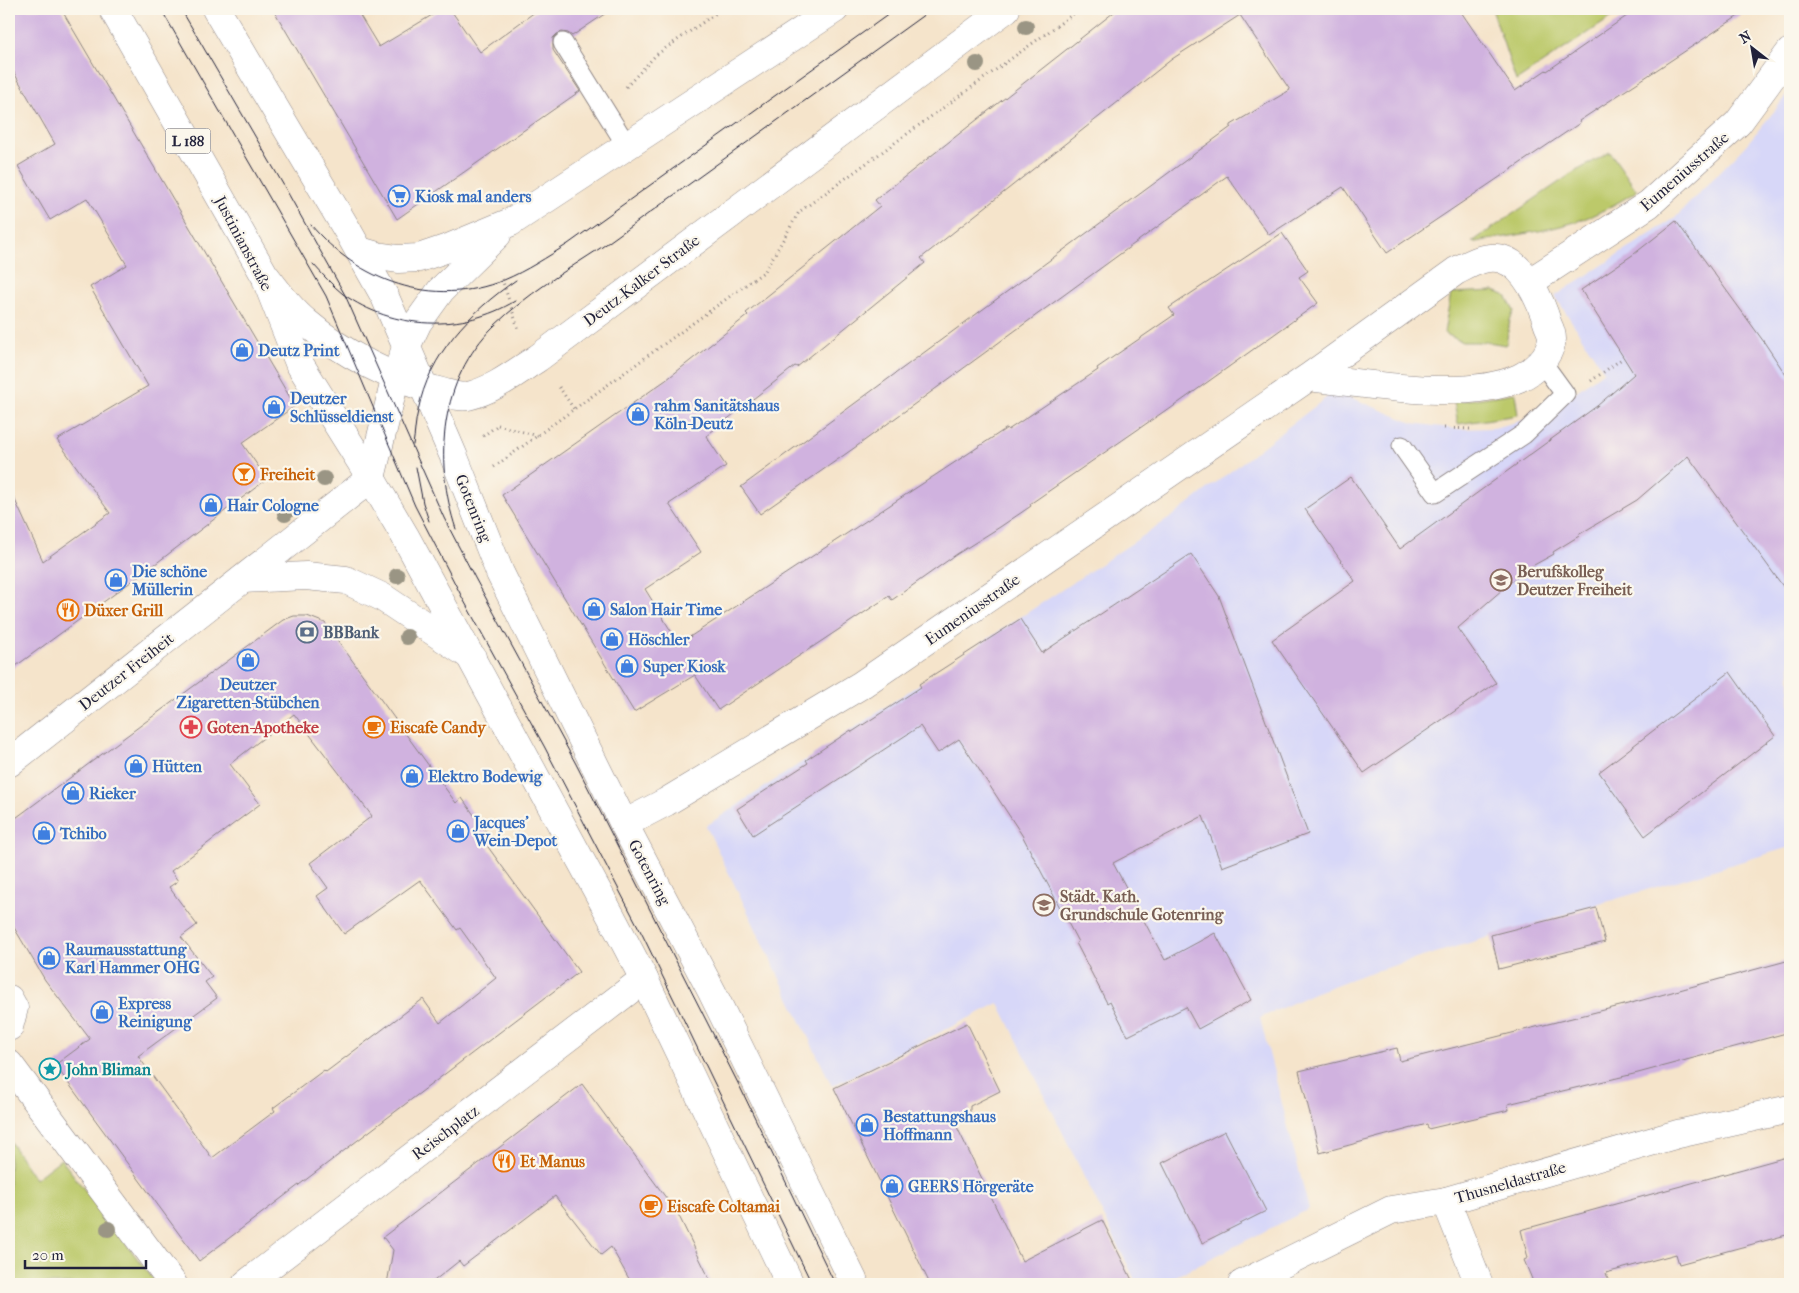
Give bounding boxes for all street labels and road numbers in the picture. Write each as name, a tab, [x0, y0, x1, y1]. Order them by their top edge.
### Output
road number: L 188	[166, 128, 210, 154]
street label: Eumeniusstraße	[1636, 128, 1733, 215]
street label: Justinianstraße	[210, 191, 276, 294]
street label: Deutz-Kalker Straße	[579, 230, 703, 330]
street label: Gotenring	[451, 471, 496, 545]
street label: Eumeniusstraße	[921, 570, 1023, 649]
street label: Deutzer Freiheit	[75, 628, 178, 714]
street label: Gotenring	[624, 836, 675, 909]
street label: Reischplatz	[408, 1101, 483, 1164]
street label: Thusneldastraße	[1452, 1157, 1568, 1207]

